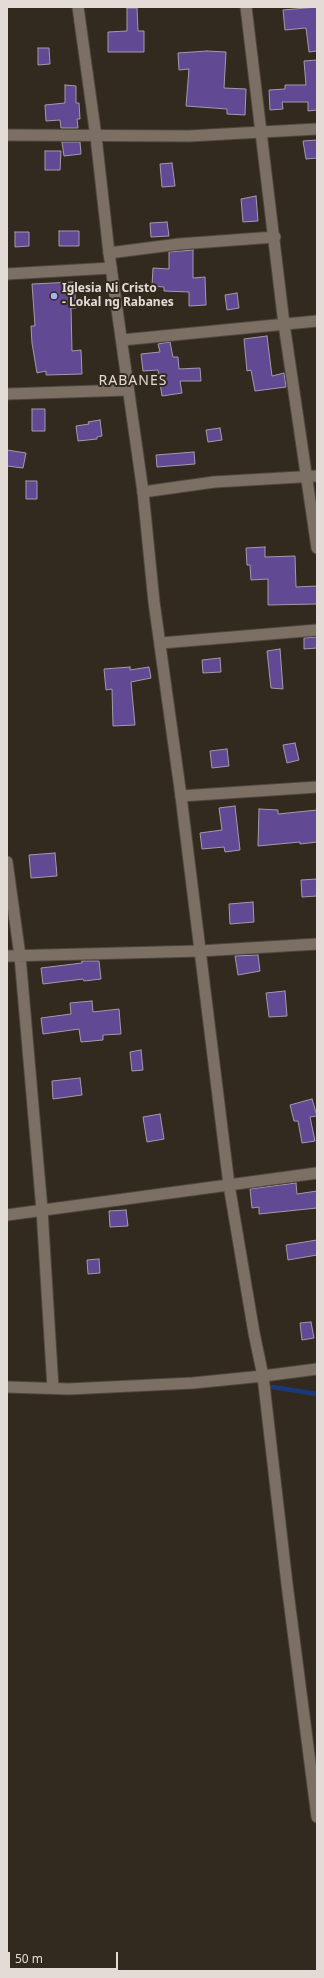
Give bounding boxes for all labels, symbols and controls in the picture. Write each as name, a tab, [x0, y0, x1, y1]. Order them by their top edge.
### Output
place label: Iglesia Ni Cristo - Lokal ng Rabanes	[62, 282, 174, 310]
marker: Iglesia Ni Cristo - Lokal ng Rabanes	[49, 291, 59, 301]
district label: RABANES	[99, 373, 167, 389]
scale bar	[10, 1944, 120, 1970]
text: 50 m	[15, 1950, 43, 1967]

